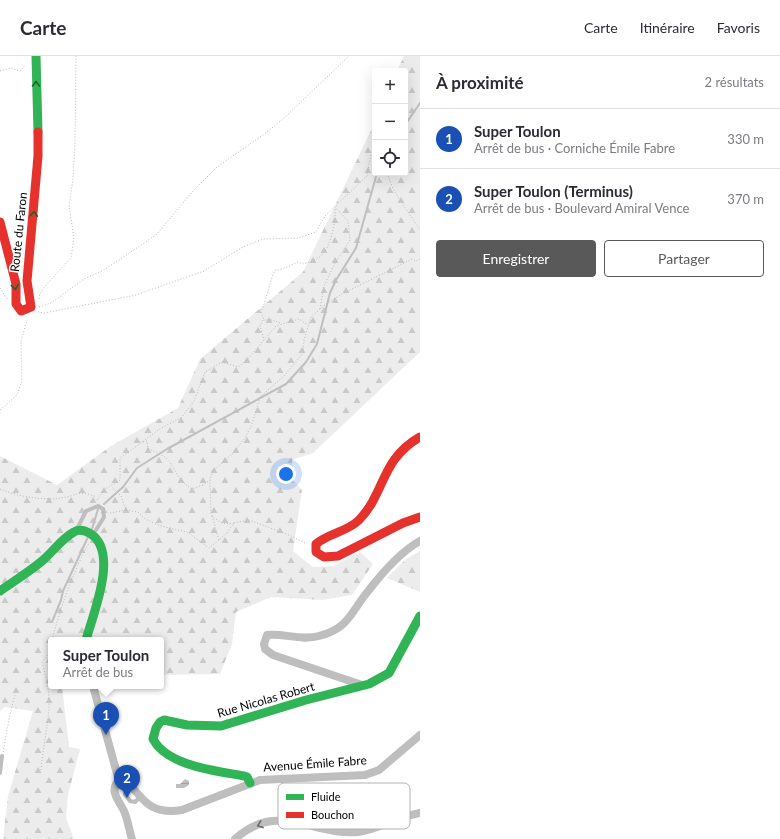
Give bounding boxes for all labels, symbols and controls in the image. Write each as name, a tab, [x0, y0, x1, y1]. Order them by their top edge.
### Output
text: Carte	[20, 16, 66, 39]
text: Carte	[584, 19, 618, 36]
text: Itinéraire	[640, 19, 695, 36]
text: Favoris	[717, 19, 760, 36]
map controls	[372, 68, 408, 176]
button: +	[372, 68, 408, 104]
text: À proximité	[436, 72, 524, 93]
text: 2 résultats	[705, 74, 764, 90]
one-way arrow	[32, 81, 40, 87]
button: −	[372, 104, 408, 140]
text: Super Toulon	[474, 122, 561, 140]
text: 1	[445, 131, 453, 147]
text: 330 m	[727, 131, 764, 147]
button: locate	[372, 140, 408, 176]
text: Arrêt de bus · Corniche Émile Fabre	[474, 140, 675, 156]
text: Super Toulon (Terminus)	[474, 182, 633, 200]
street label: Route du Faron	[7, 191, 30, 273]
text: 2	[445, 191, 453, 207]
text: 370 m	[727, 191, 764, 207]
text: Arrêt de bus · Boulevard Amiral Vence	[474, 200, 689, 216]
one-way arrow	[29, 211, 38, 217]
button: Enregistrer	[436, 240, 596, 277]
button: Partager	[604, 240, 764, 277]
one-way arrow	[11, 284, 20, 290]
your location	[276, 464, 296, 484]
popup	[48, 637, 164, 689]
text: Super Toulon	[63, 646, 149, 664]
text: Arrêt de bus	[63, 664, 133, 680]
street label: Rue Nicolas Robert	[215, 678, 317, 721]
pin: 1	[93, 702, 119, 735]
street label: Avenue Émile Fabre	[263, 752, 367, 775]
pin: 2	[114, 765, 140, 798]
legend	[278, 783, 410, 829]
text: Fluide	[311, 790, 341, 803]
text: Bouchon	[311, 808, 354, 821]
one-way arrow	[257, 820, 264, 829]

